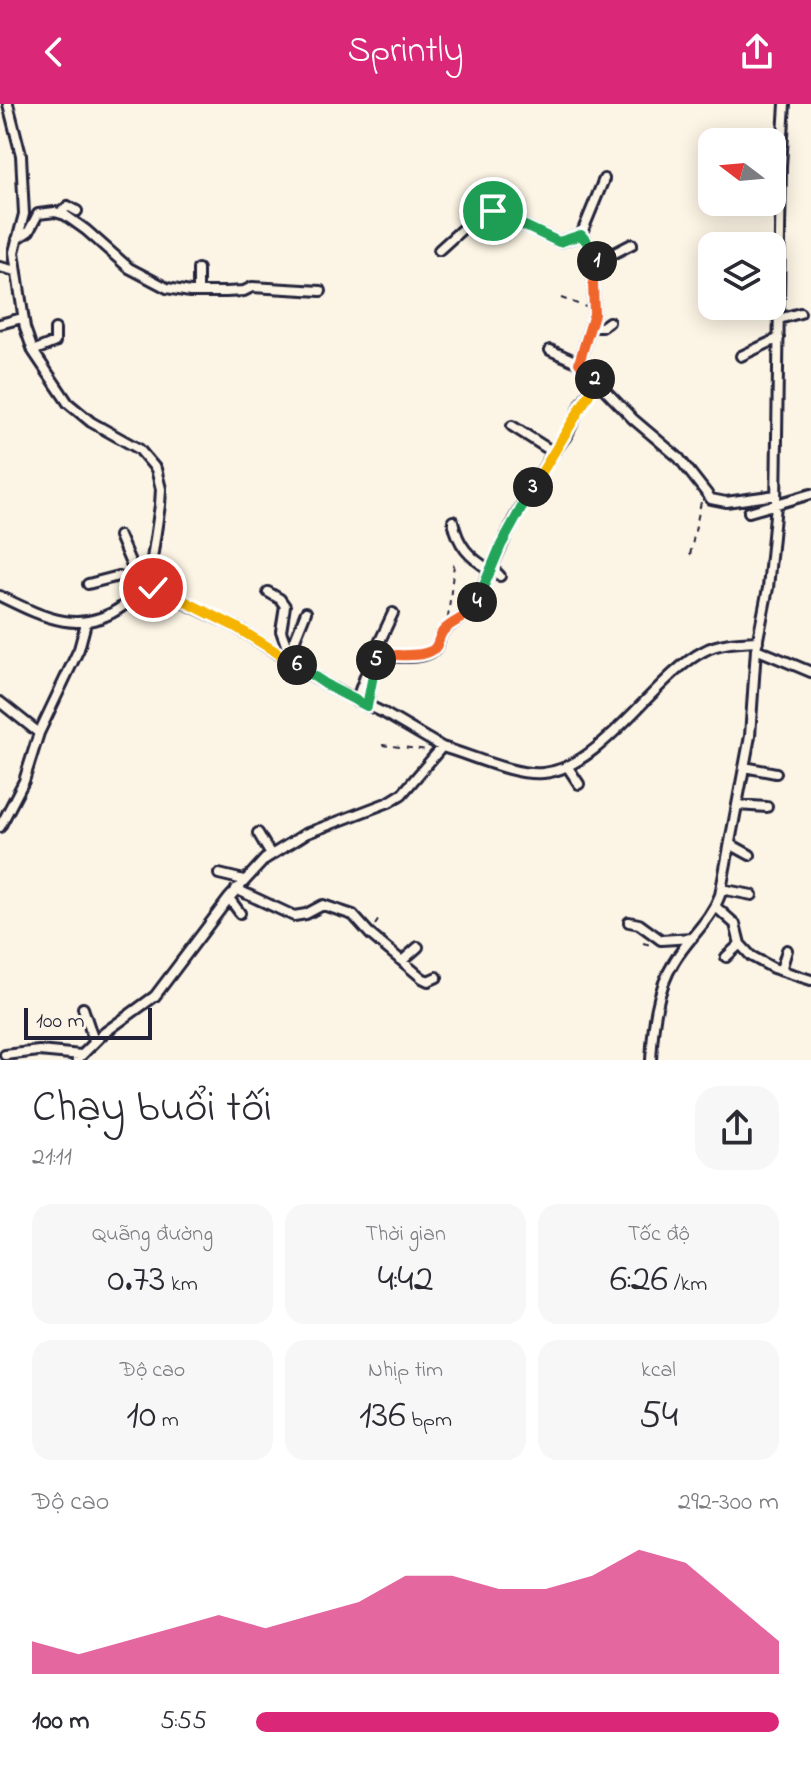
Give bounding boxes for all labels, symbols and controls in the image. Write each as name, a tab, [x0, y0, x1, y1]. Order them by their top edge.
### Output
text: Sprintly	[347, 26, 464, 79]
icon: back	[32, 30, 76, 74]
icon: share	[735, 30, 779, 74]
north arrow	[698, 128, 786, 216]
map controls	[698, 128, 786, 320]
pin	[459, 177, 527, 245]
icon: arrive	[471, 189, 515, 233]
button: layers	[698, 232, 786, 320]
pin: 1	[577, 241, 617, 281]
text: 1	[594, 245, 601, 277]
pin: 2	[575, 359, 615, 399]
text: 2	[590, 363, 600, 395]
pin: 3	[513, 467, 553, 507]
text: 3	[528, 471, 538, 503]
pin	[119, 554, 187, 622]
icon: check	[131, 566, 175, 610]
pin: 4	[457, 582, 497, 622]
text: 4	[472, 586, 482, 618]
pin: 5	[356, 640, 396, 680]
text: 5	[370, 644, 382, 676]
pin: 6	[277, 645, 317, 685]
text: 6	[292, 649, 302, 681]
scale bar	[24, 1004, 152, 1040]
text: 100 m	[36, 1006, 85, 1038]
text: Chạy buổi tối	[32, 1077, 272, 1141]
button: share	[695, 1086, 779, 1170]
text: 21:11	[32, 1139, 72, 1177]
text: Quãng đường	[92, 1219, 213, 1251]
text: Thời gian	[365, 1219, 446, 1251]
text: Tốc độ	[628, 1219, 689, 1251]
text: 0.73	[107, 1251, 166, 1310]
text: 4:42	[377, 1251, 434, 1310]
text: 6:26	[610, 1251, 668, 1310]
text: km	[166, 1269, 198, 1301]
text: /km	[668, 1269, 707, 1301]
text: Độ cao	[120, 1355, 185, 1387]
text: Nhịp tim	[368, 1355, 443, 1387]
text: kcal	[641, 1355, 676, 1387]
text: 10	[126, 1387, 156, 1446]
text: 136	[359, 1387, 406, 1446]
text: 54	[639, 1387, 678, 1446]
text: m	[156, 1405, 179, 1437]
text: bpm	[406, 1405, 452, 1437]
text: Độ cao	[32, 1484, 109, 1522]
text: 292–300 m	[678, 1484, 779, 1522]
text: 100 m	[32, 1703, 89, 1741]
text: 5:55	[160, 1703, 207, 1741]

